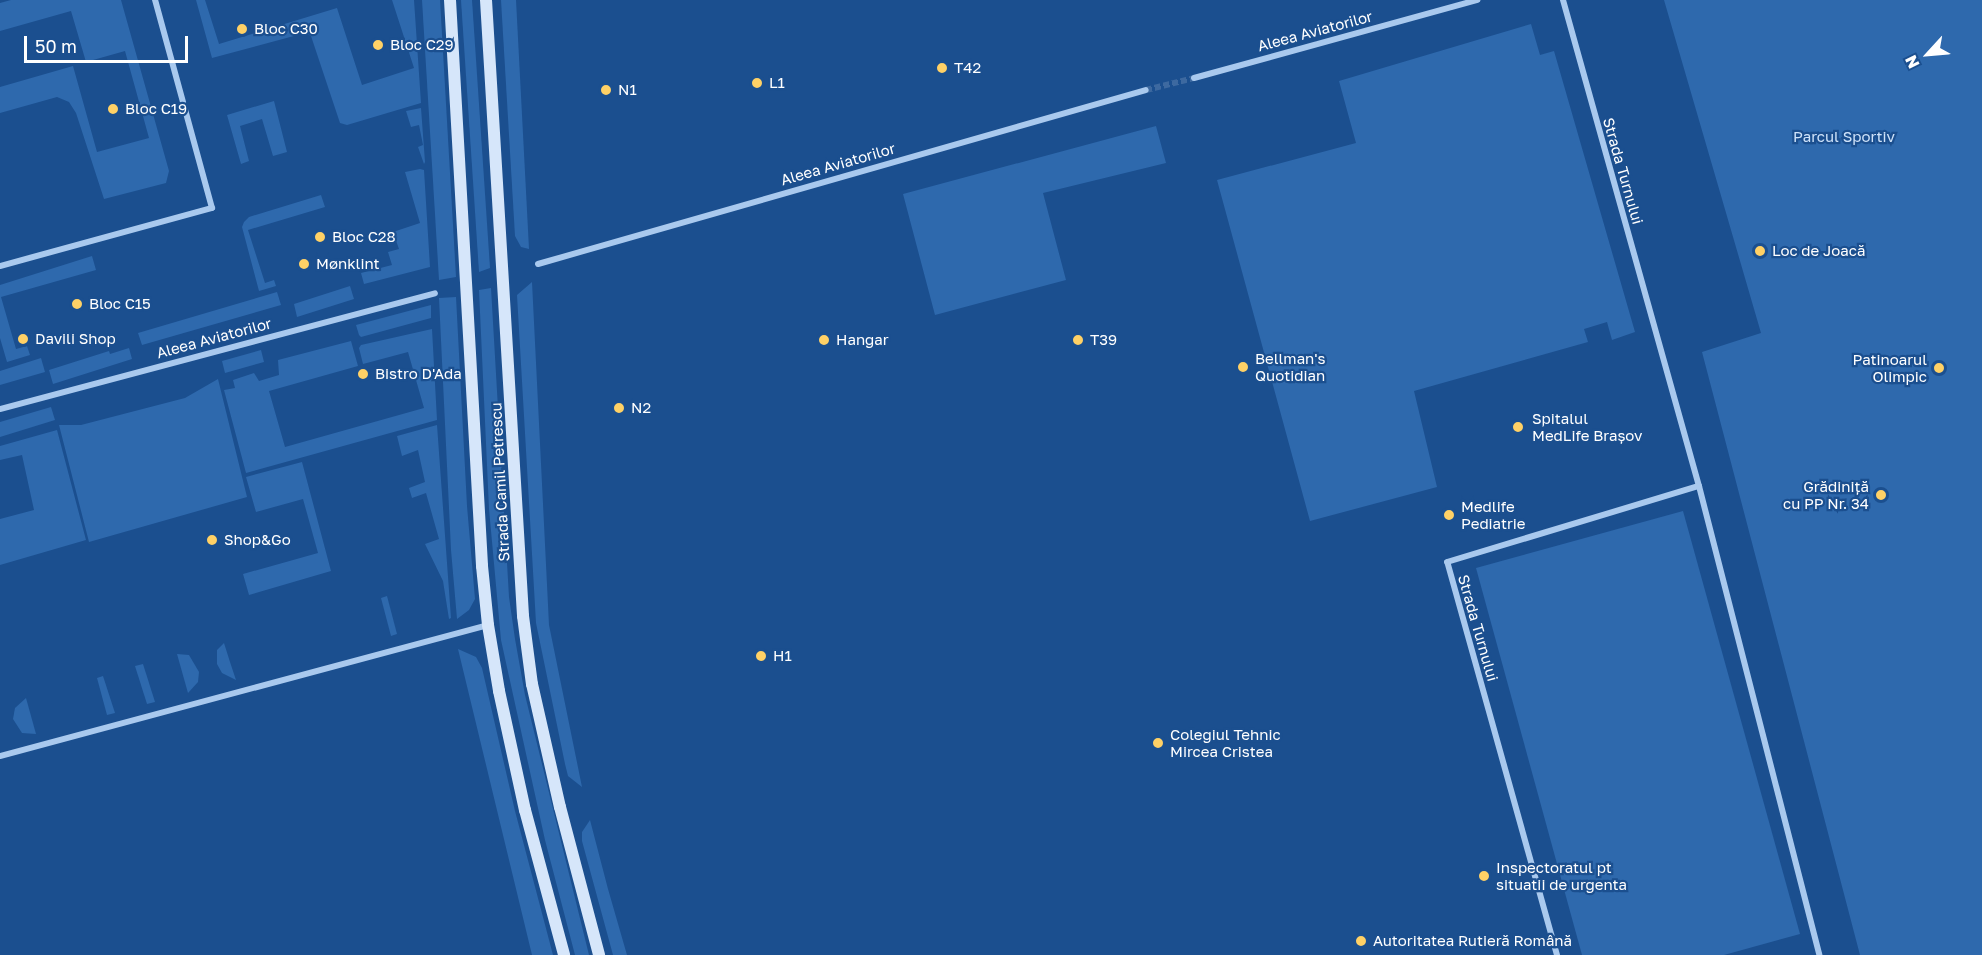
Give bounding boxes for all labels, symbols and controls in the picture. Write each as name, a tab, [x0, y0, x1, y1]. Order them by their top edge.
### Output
street label: Aleea Aviatorilor	[1256, 7, 1374, 55]
place label: Bloc C30	[254, 20, 318, 38]
marker: Bloc C30	[235, 22, 249, 36]
scale bar	[27, 24, 190, 62]
north arrow	[1898, 24, 1958, 84]
text: 50 m	[35, 35, 77, 57]
place label: Bloc C29	[390, 36, 454, 54]
marker: Bloc C29	[371, 38, 385, 52]
text: N	[1900, 52, 1923, 72]
place label: T42	[954, 59, 981, 77]
marker: T42	[935, 61, 949, 75]
place label: L1	[769, 74, 785, 92]
marker: L1	[750, 76, 764, 90]
place label: N1	[618, 81, 637, 99]
marker: N1	[599, 83, 613, 97]
place label: Bloc C19	[125, 100, 187, 118]
marker: Bloc C19	[106, 102, 120, 116]
street label: Strada Turnului	[1599, 116, 1647, 226]
park label: Parcul Sportiv	[1793, 128, 1895, 146]
street label: Aleea Aviatorilor	[779, 139, 897, 189]
place label: Bloc C28	[332, 228, 396, 246]
marker: Bloc C28	[313, 230, 327, 244]
place label: Loc de Joacă	[1772, 242, 1865, 260]
marker: Loc de Joacă	[1753, 244, 1767, 258]
place label: Mønklint	[316, 255, 379, 273]
marker: Mønklint	[297, 257, 311, 271]
place label: Bloc C15	[89, 295, 151, 313]
marker: Bloc C15	[70, 297, 84, 311]
street label: Aleea Aviatorilor	[155, 314, 273, 362]
place label: Davili Shop	[35, 330, 116, 348]
place label: Hangar	[836, 331, 889, 349]
place label: T39	[1090, 331, 1117, 349]
marker: Davili Shop	[16, 332, 30, 346]
marker: Hangar	[817, 333, 831, 347]
marker: T39	[1071, 333, 1085, 347]
place label: Bellman's Quotidian	[1255, 349, 1325, 384]
place label: Patinoarul Olimpic	[1853, 350, 1927, 385]
marker: Bellman's Quotidian	[1236, 360, 1250, 374]
marker: Patinoarul Olimpic	[1932, 361, 1946, 375]
place label: Bistro D'Ada	[375, 365, 462, 383]
marker: Bistro D'Ada	[356, 367, 370, 381]
place label: N2	[631, 399, 651, 417]
marker: N2	[612, 401, 626, 415]
street label: Strada Camil Petrescu	[487, 402, 513, 562]
place label: Spitalul MedLife Brașov	[1532, 409, 1642, 444]
marker: Spitalul MedLife Brașov	[1509, 418, 1527, 436]
place label: Grădiniță cu PP Nr. 34	[1783, 477, 1869, 512]
marker: Grădiniță cu PP Nr. 34	[1874, 488, 1888, 502]
place label: Medlife Pediatrie	[1461, 497, 1526, 532]
marker: Medlife Pediatrie	[1442, 508, 1456, 522]
place label: Shop&Go	[224, 531, 291, 549]
marker: Shop&Go	[205, 533, 219, 547]
street label: Strada Turnului	[1454, 573, 1502, 683]
place label: H1	[773, 647, 792, 665]
marker: H1	[754, 649, 768, 663]
place label: Colegiul Tehnic Mircea Cristea	[1170, 725, 1281, 760]
marker: Colegiul Tehnic Mircea Cristea	[1151, 736, 1165, 750]
place label: Inspectoratul pt situatii de urgenta	[1496, 858, 1627, 893]
marker: Inspectoratul pt situatii de urgenta	[1477, 869, 1491, 883]
place label: Autoritatea Rutieră Română	[1373, 932, 1572, 950]
marker: Autoritatea Rutieră Română	[1354, 934, 1368, 948]

